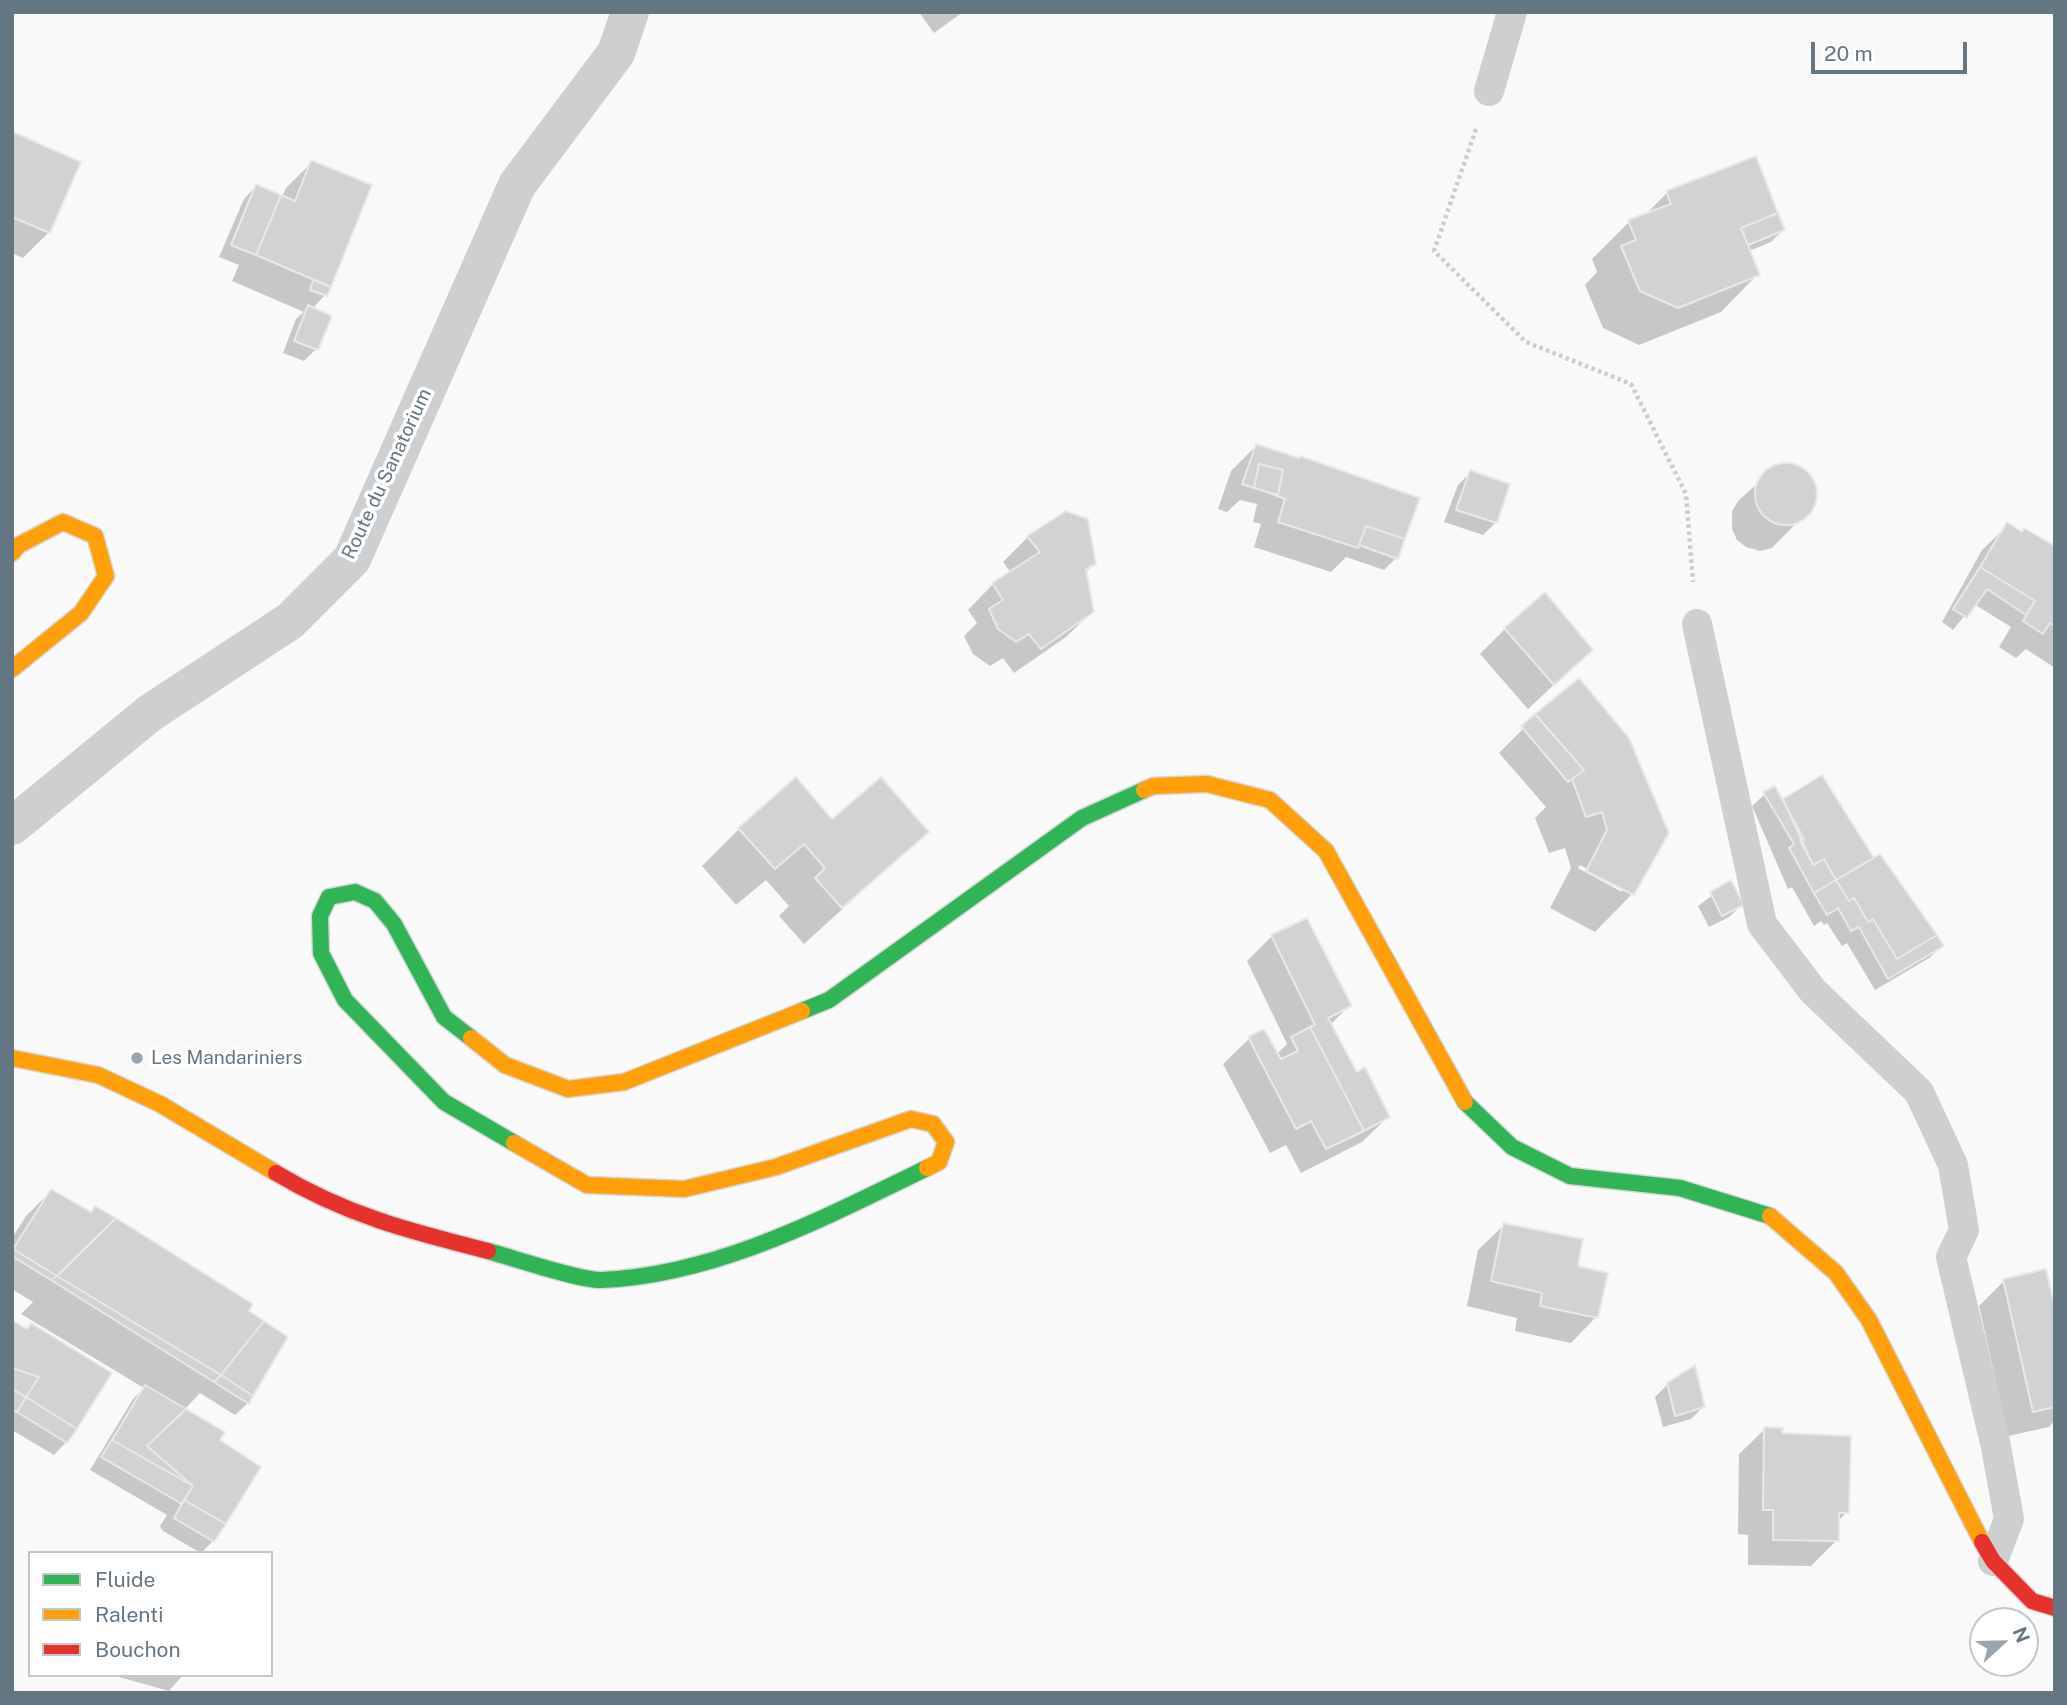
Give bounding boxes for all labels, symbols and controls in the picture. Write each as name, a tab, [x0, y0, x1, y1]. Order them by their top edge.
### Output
scale bar	[1815, 28, 1971, 72]
text: 20 m	[1824, 41, 1873, 66]
street label: Route du Sanatorium	[337, 385, 437, 563]
place label: Les Mandariniers	[151, 1047, 302, 1069]
marker: Les Mandariniers	[129, 1050, 145, 1066]
legend	[28, 1551, 273, 1677]
text: Fluide	[95, 1567, 155, 1592]
text: Ralenti	[95, 1602, 163, 1627]
north arrow	[1969, 1607, 2039, 1677]
text: N	[2009, 1624, 2035, 1646]
text: Bouchon	[95, 1637, 181, 1662]

